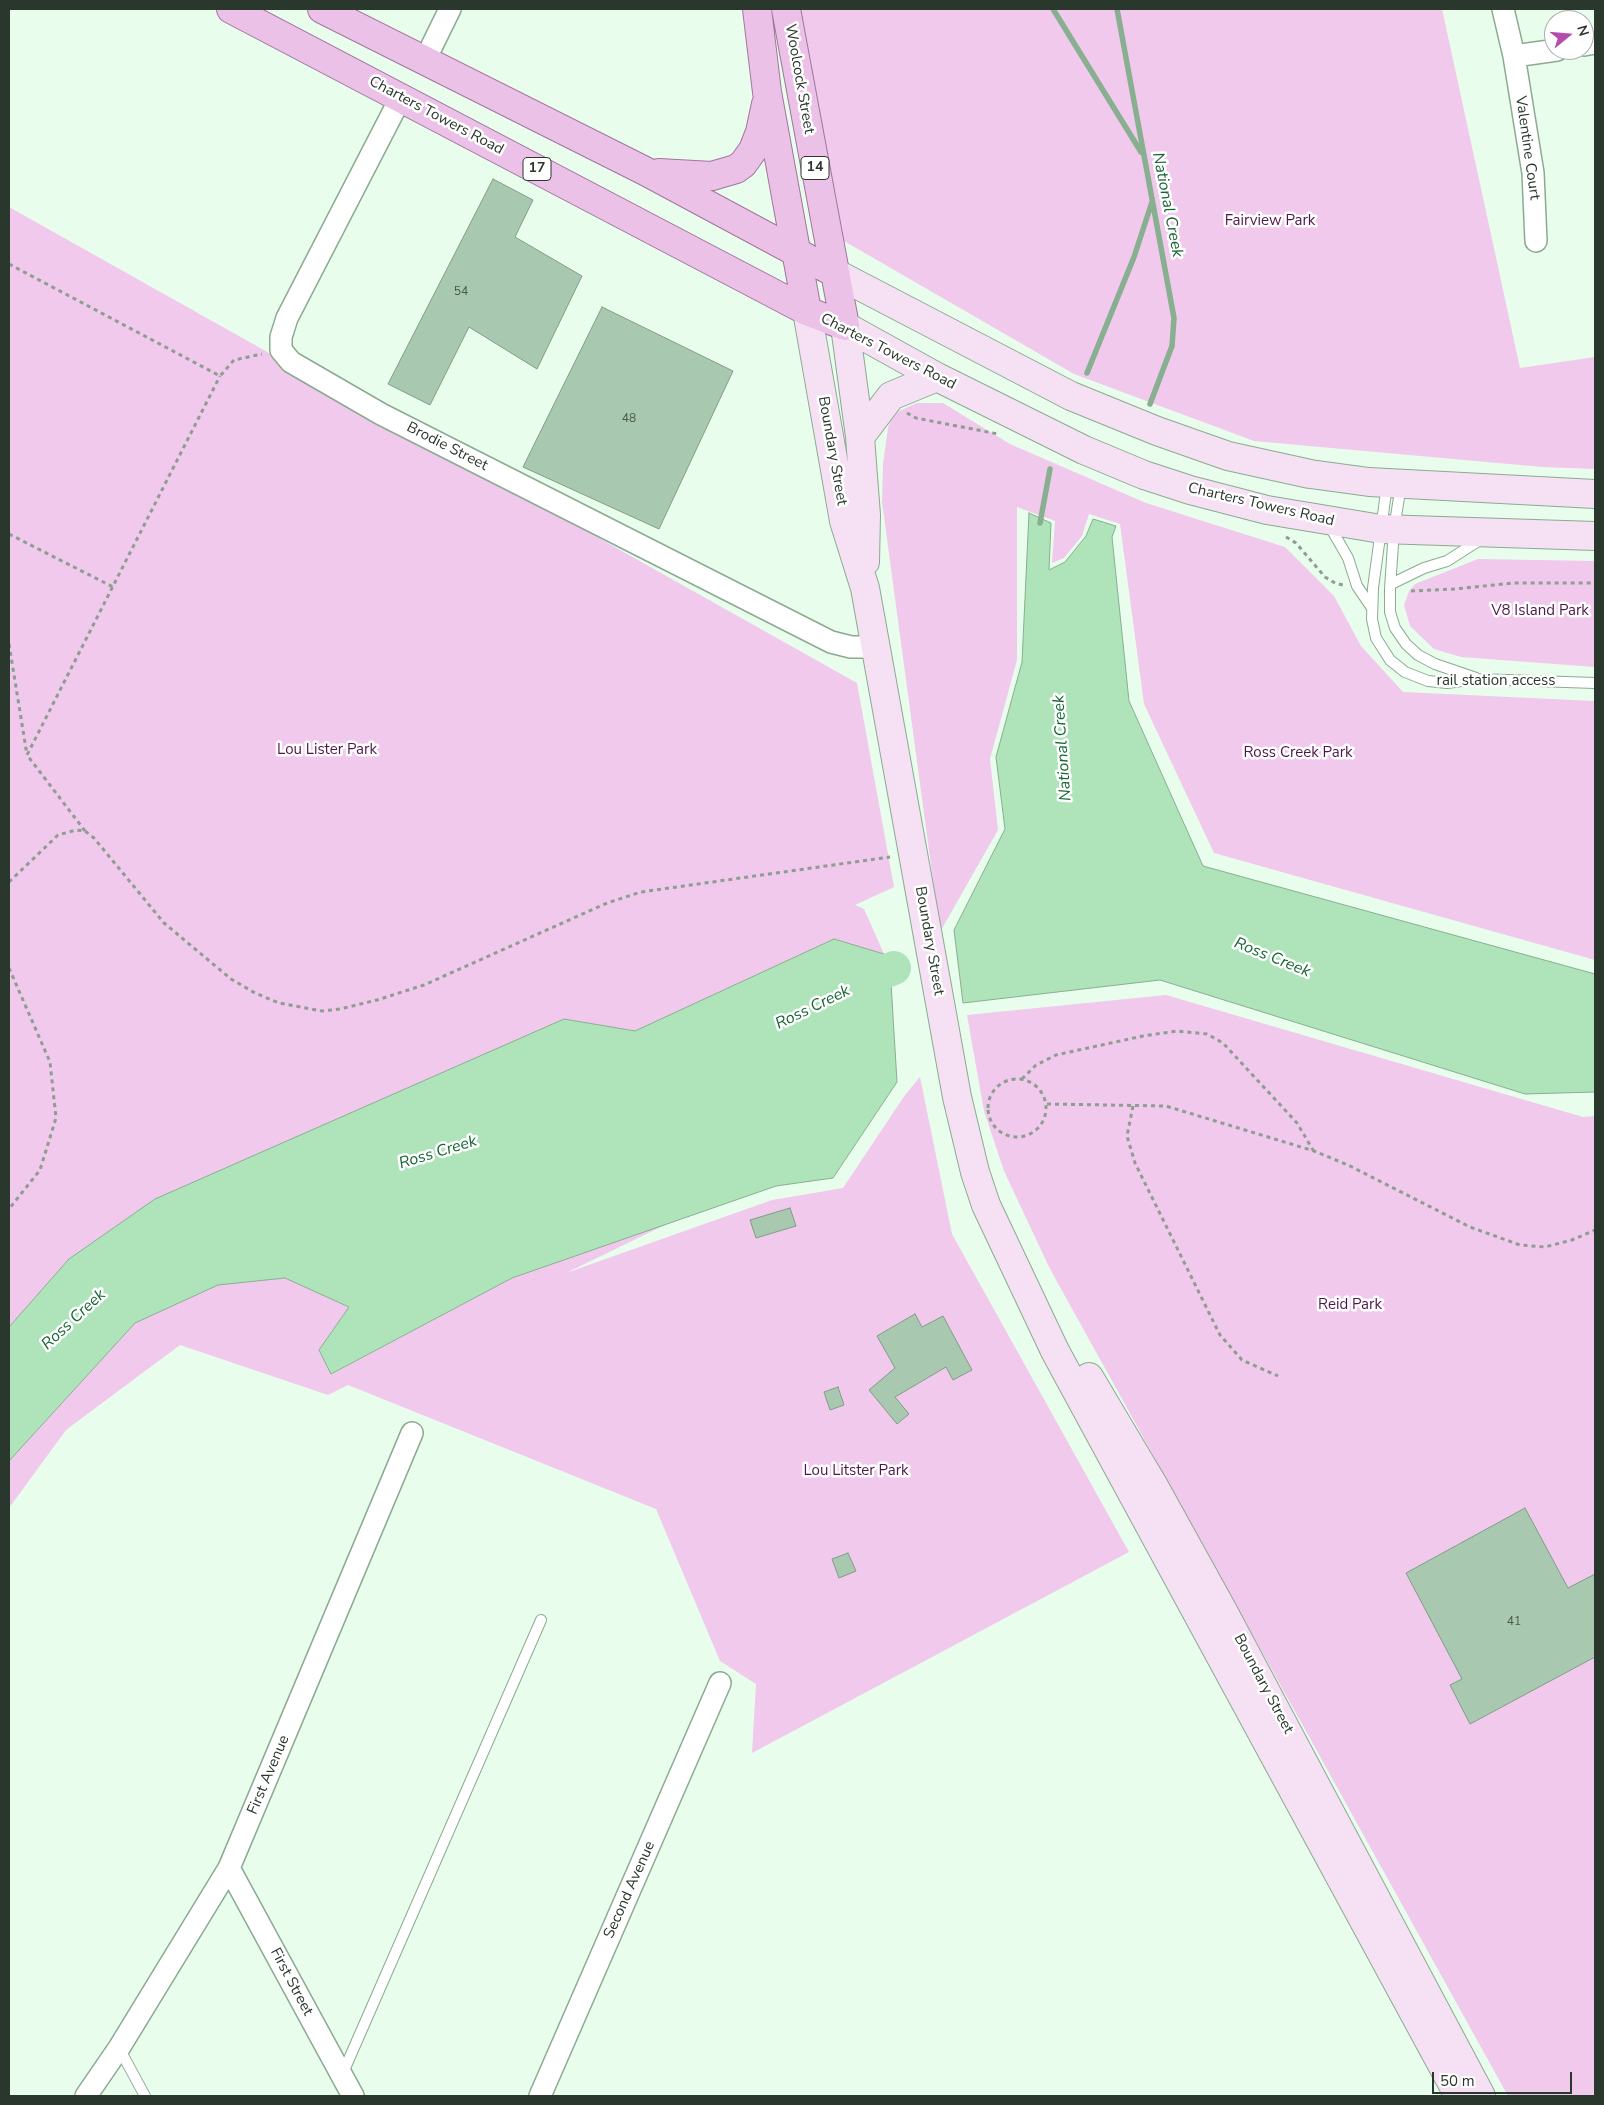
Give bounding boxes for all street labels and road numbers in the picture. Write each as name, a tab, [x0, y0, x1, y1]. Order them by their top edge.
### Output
street label: Woolcock Street	[780, 23, 818, 135]
street label: Charters Towers Road	[366, 73, 506, 159]
street label: Valentine Court	[1511, 95, 1543, 201]
road number: 14	[801, 156, 829, 180]
road number: 17	[523, 157, 551, 180]
street label: Charters Towers Road	[817, 310, 959, 394]
street label: Boundary Street	[814, 395, 850, 507]
street label: Brodie Street	[403, 419, 491, 475]
street label: Charters Towers Road	[1186, 479, 1336, 531]
street label: rail station access	[1437, 672, 1555, 690]
street label: Boundary Street	[911, 885, 947, 997]
street label: Boundary Street	[1229, 1631, 1297, 1737]
street label: First Avenue	[244, 1733, 294, 1817]
street label: Second Avenue	[601, 1839, 659, 1941]
street label: First Street	[266, 1945, 316, 2019]

